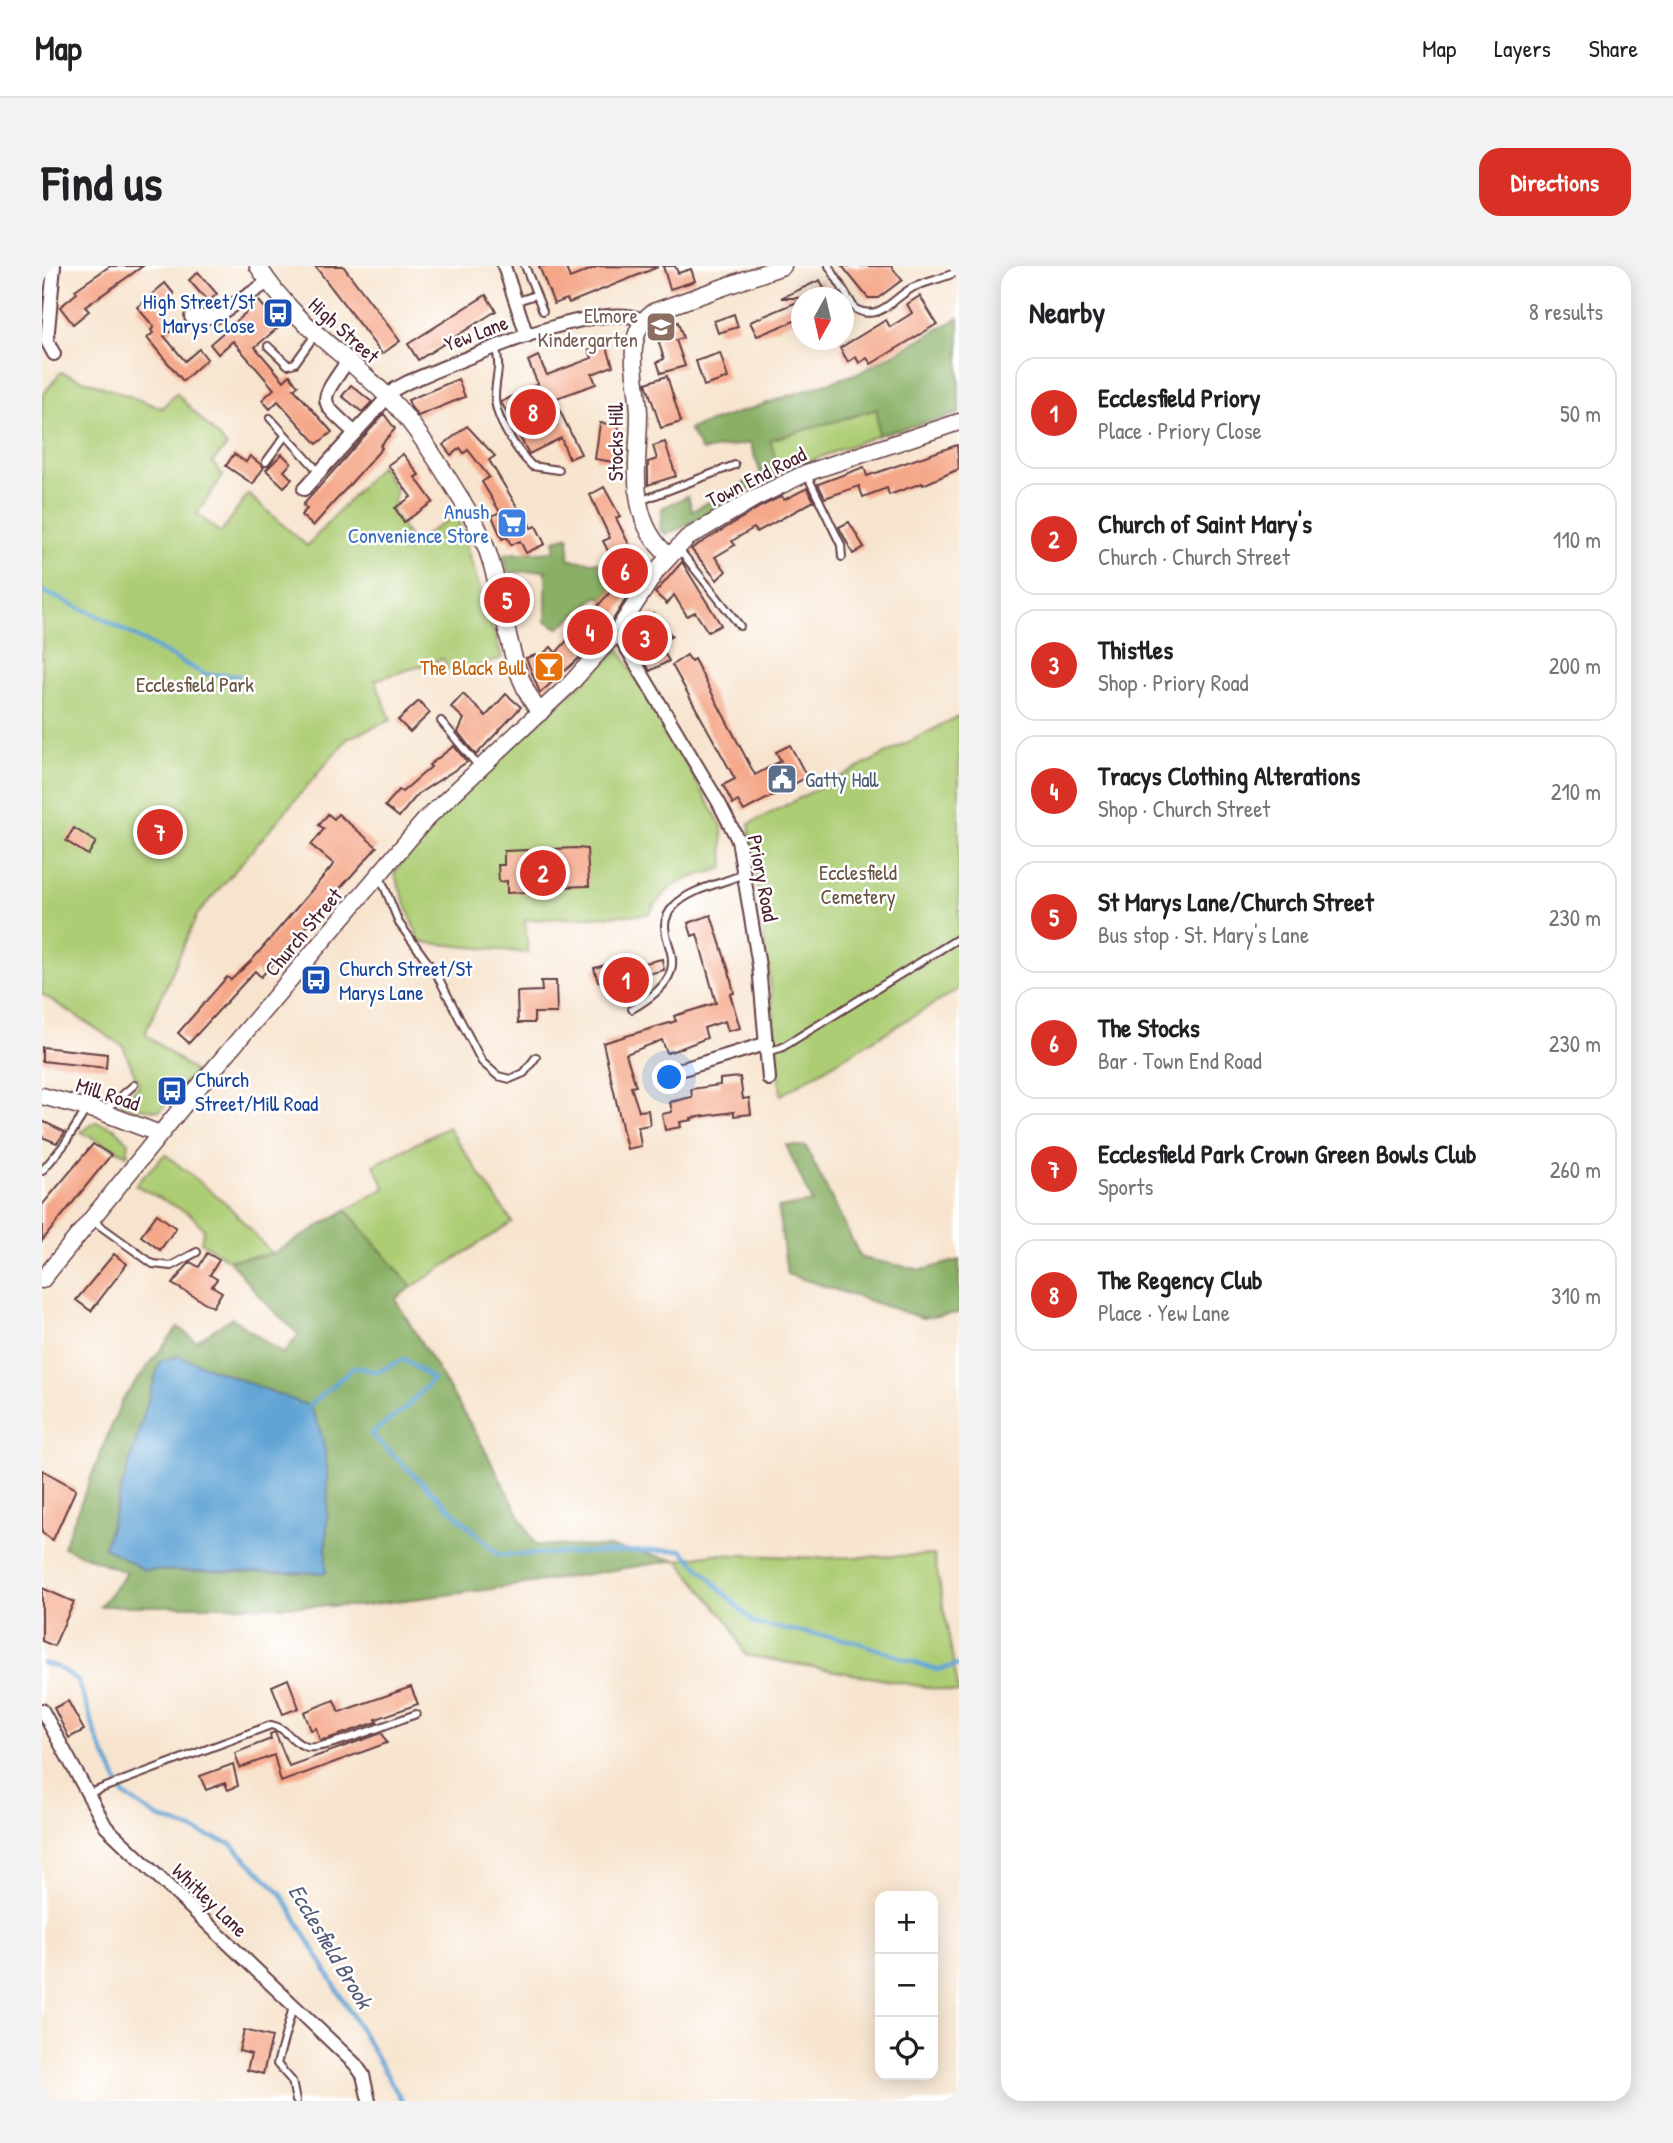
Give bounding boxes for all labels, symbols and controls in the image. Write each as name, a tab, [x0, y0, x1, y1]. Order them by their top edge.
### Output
text: Map	[35, 26, 82, 70]
text: Map	[1422, 32, 1456, 64]
text: Layers	[1494, 32, 1551, 64]
text: Share	[1589, 32, 1638, 64]
button: Directions	[1479, 148, 1631, 216]
text: Find us	[42, 149, 162, 215]
place label: High Street/St Marys Close	[143, 287, 256, 340]
north arrow	[791, 287, 854, 350]
street label: High Street	[302, 290, 386, 370]
text: Nearby	[1029, 292, 1105, 332]
bus stop icon: High Street/St Marys Close	[261, 296, 295, 330]
text: 8 results	[1529, 296, 1603, 327]
place label: Elmore Kindergarten	[537, 301, 638, 354]
street label: Yew Lane	[440, 308, 512, 358]
school or university icon: Elmore Kindergarten	[644, 310, 678, 344]
text: Ecclesfield Priory	[1098, 380, 1261, 415]
pin: 8	[510, 386, 556, 438]
text: 1	[1050, 398, 1058, 429]
text: 50 m	[1560, 398, 1601, 429]
street label: Stocks Hill	[601, 402, 630, 481]
text: Place · Priory Close	[1098, 415, 1262, 446]
street label: Town End Road	[701, 439, 811, 515]
place label: Anush Convenience Store	[348, 497, 489, 550]
supermarket icon: Anush Convenience Store	[495, 506, 529, 540]
text: Church of Saint Mary's	[1098, 506, 1312, 541]
text: 2	[1049, 524, 1059, 555]
text: 110 m	[1553, 524, 1601, 555]
text: Church · Church Street	[1098, 541, 1290, 572]
pin: 6	[602, 545, 648, 597]
pin: 5	[484, 574, 530, 626]
pin: 4	[567, 606, 613, 658]
pin: 3	[622, 612, 668, 664]
text: Thistles	[1098, 632, 1173, 667]
bar icon: The Black Bull	[532, 650, 566, 684]
text: 3	[1049, 650, 1059, 681]
text: 200 m	[1549, 650, 1601, 681]
place label: The Black Bull	[420, 653, 527, 682]
text: Shop · Priory Road	[1098, 667, 1248, 698]
park label: Ecclesfield Park	[136, 670, 254, 699]
text: Tracys Clothing Alterations	[1098, 758, 1360, 793]
public building icon: Gatty Hall	[765, 762, 799, 796]
place label: Gatty Hall	[805, 765, 880, 794]
text: 4	[1050, 776, 1058, 807]
text: 210 m	[1551, 776, 1601, 807]
text: Shop · Church Street	[1098, 793, 1270, 824]
pin: 7	[137, 806, 183, 858]
street label: Priory Road	[740, 832, 786, 924]
pin: 2	[520, 847, 566, 899]
park label: Ecclesfield Cemetery	[819, 858, 897, 911]
street label: Church Street	[257, 881, 349, 982]
text: St Marys Lane/Church Street	[1098, 884, 1374, 919]
text: 5	[1049, 902, 1059, 933]
text: 230 m	[1549, 902, 1601, 933]
text: Bus stop · St. Mary's Lane	[1098, 919, 1309, 950]
place label: Church Street/St Marys Lane	[339, 954, 473, 1007]
pin: 1	[603, 954, 649, 1006]
bus stop icon: Church Street/St Marys Lane	[299, 963, 333, 997]
text: The Stocks	[1098, 1010, 1200, 1045]
text: 6	[1049, 1028, 1059, 1059]
text: 230 m	[1549, 1028, 1601, 1059]
text: Bar · Town End Road	[1098, 1045, 1262, 1076]
your location	[652, 1060, 686, 1094]
place label: Church Street/Mill Road	[195, 1065, 318, 1118]
street label: Mill Road	[72, 1070, 144, 1118]
bus stop icon: Church Street/Mill Road	[155, 1074, 189, 1108]
text: Ecclesfield Park Crown Green Bowls Club	[1098, 1136, 1477, 1171]
text: 7	[1048, 1154, 1060, 1185]
text: 260 m	[1550, 1154, 1601, 1185]
text: Sports	[1098, 1171, 1153, 1202]
text: The Regency Club	[1098, 1262, 1263, 1297]
text: 8	[1049, 1280, 1059, 1311]
text: 310 m	[1551, 1280, 1601, 1311]
text: Place · Yew Lane	[1098, 1297, 1230, 1328]
street label: Whitley Lane	[166, 1856, 254, 1944]
water label: Ecclesfield Brook	[282, 1878, 381, 2016]
map controls	[875, 1891, 938, 2080]
button: +	[875, 1891, 938, 1954]
button: −	[875, 1954, 938, 2017]
button: locate	[875, 2017, 938, 2080]

